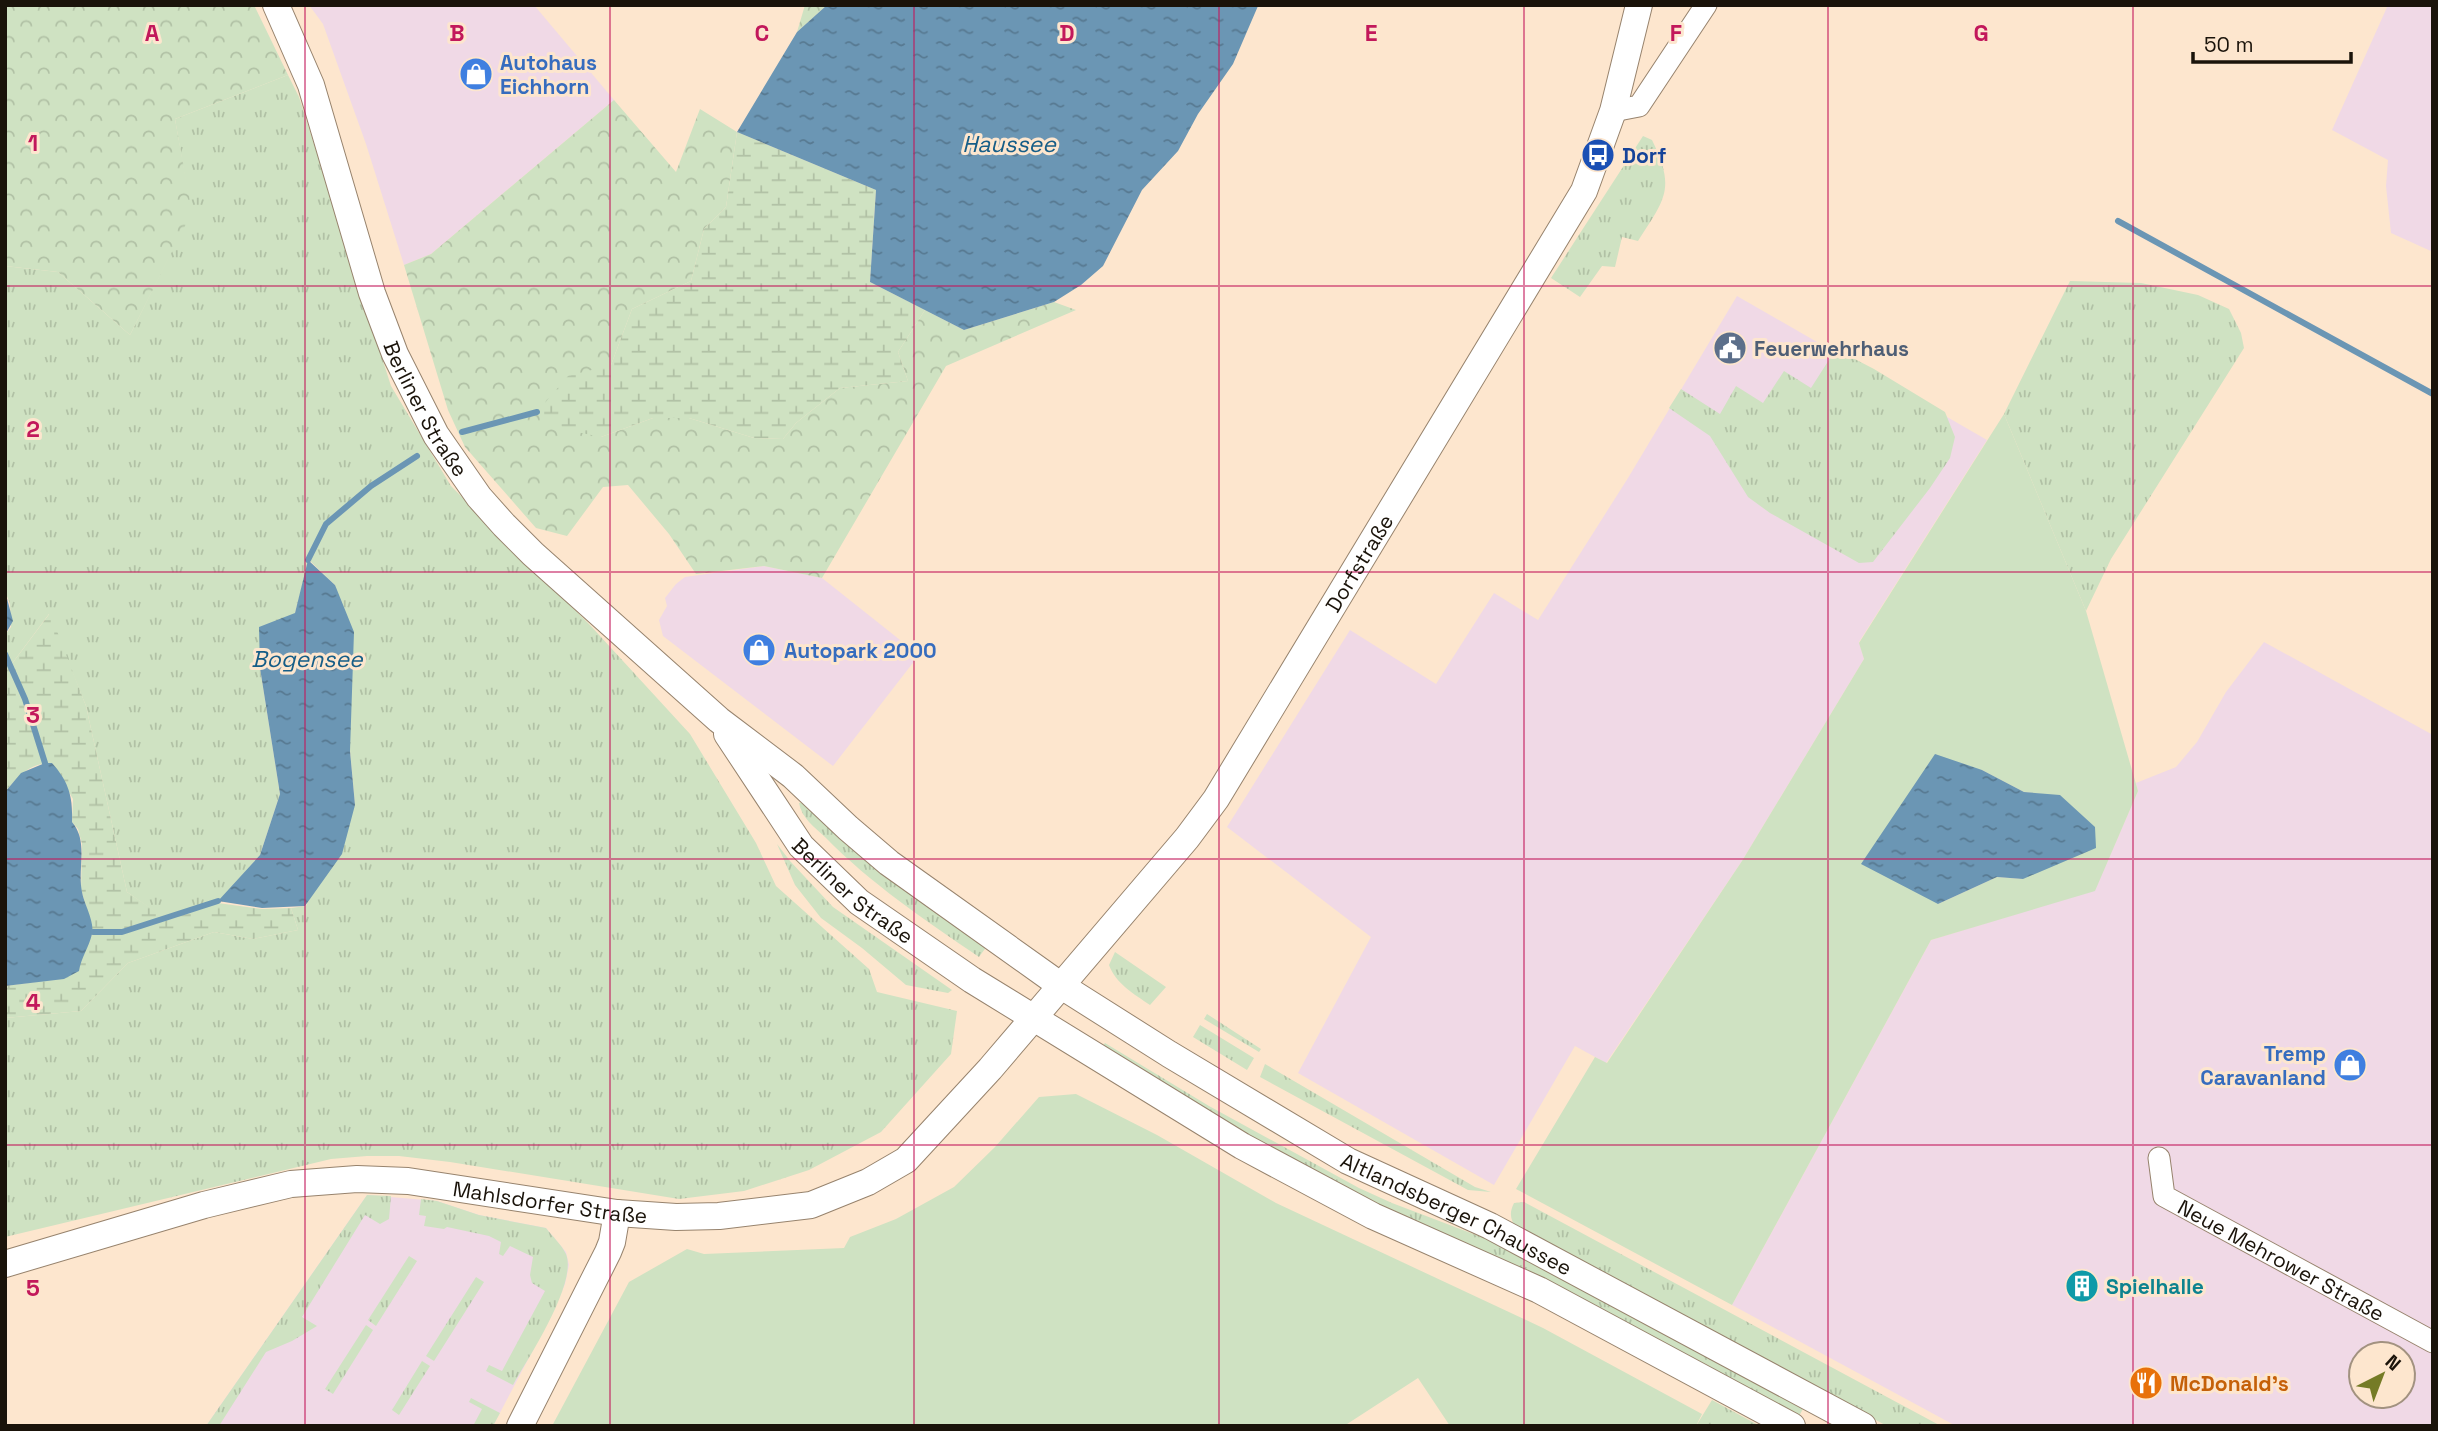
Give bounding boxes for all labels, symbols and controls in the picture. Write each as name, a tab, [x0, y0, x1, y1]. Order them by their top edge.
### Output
text: A	[145, 18, 160, 48]
text: B	[449, 18, 465, 48]
text: C	[755, 18, 769, 48]
text: D	[1059, 18, 1075, 48]
text: E	[1365, 18, 1377, 48]
text: F	[1670, 18, 1682, 48]
text: G	[1973, 18, 1989, 48]
scale bar	[2193, 21, 2350, 65]
text: 50 m	[2204, 31, 2254, 58]
place label: Autohaus Eichhorn	[500, 49, 597, 100]
shop icon: Autohaus Eichhorn	[457, 55, 495, 93]
text: 1	[28, 128, 38, 158]
water label: Haussee	[962, 129, 1057, 159]
bus stop icon: Dorf	[1579, 136, 1617, 174]
place label: Dorf	[1622, 142, 1666, 169]
public building icon: Feuerwehrhaus	[1711, 329, 1749, 367]
place label: Feuerwehrhaus	[1754, 335, 1909, 362]
street label: Berliner Straße	[378, 337, 474, 482]
text: 2	[26, 414, 40, 444]
street label: Dorfstraße	[1319, 509, 1399, 617]
shop icon: Autopark 2000	[740, 631, 778, 669]
place label: Autopark 2000	[784, 637, 937, 664]
water label: Bogensee	[251, 644, 364, 674]
text: 3	[26, 700, 40, 730]
street label: Berliner Straße	[787, 832, 919, 949]
text: 4	[26, 987, 41, 1017]
place label: Tremp Caravanland	[2200, 1040, 2326, 1091]
shop icon: Tremp Caravanland	[2331, 1046, 2369, 1084]
street label: Altlandsberger Chaussee	[1337, 1146, 1577, 1281]
street label: Mahlsdorfer Straße	[451, 1175, 648, 1229]
street label: Neue Mehrower Straße	[2173, 1193, 2389, 1327]
building icon: Spielhalle	[2063, 1267, 2101, 1305]
text: 5	[26, 1273, 40, 1303]
place label: Spielhalle	[2106, 1273, 2204, 1300]
north arrow	[2347, 1340, 2417, 1410]
text: N	[2380, 1349, 2406, 1376]
restaurant icon: McDonald's	[2127, 1364, 2165, 1402]
place label: McDonald's	[2170, 1370, 2289, 1397]

